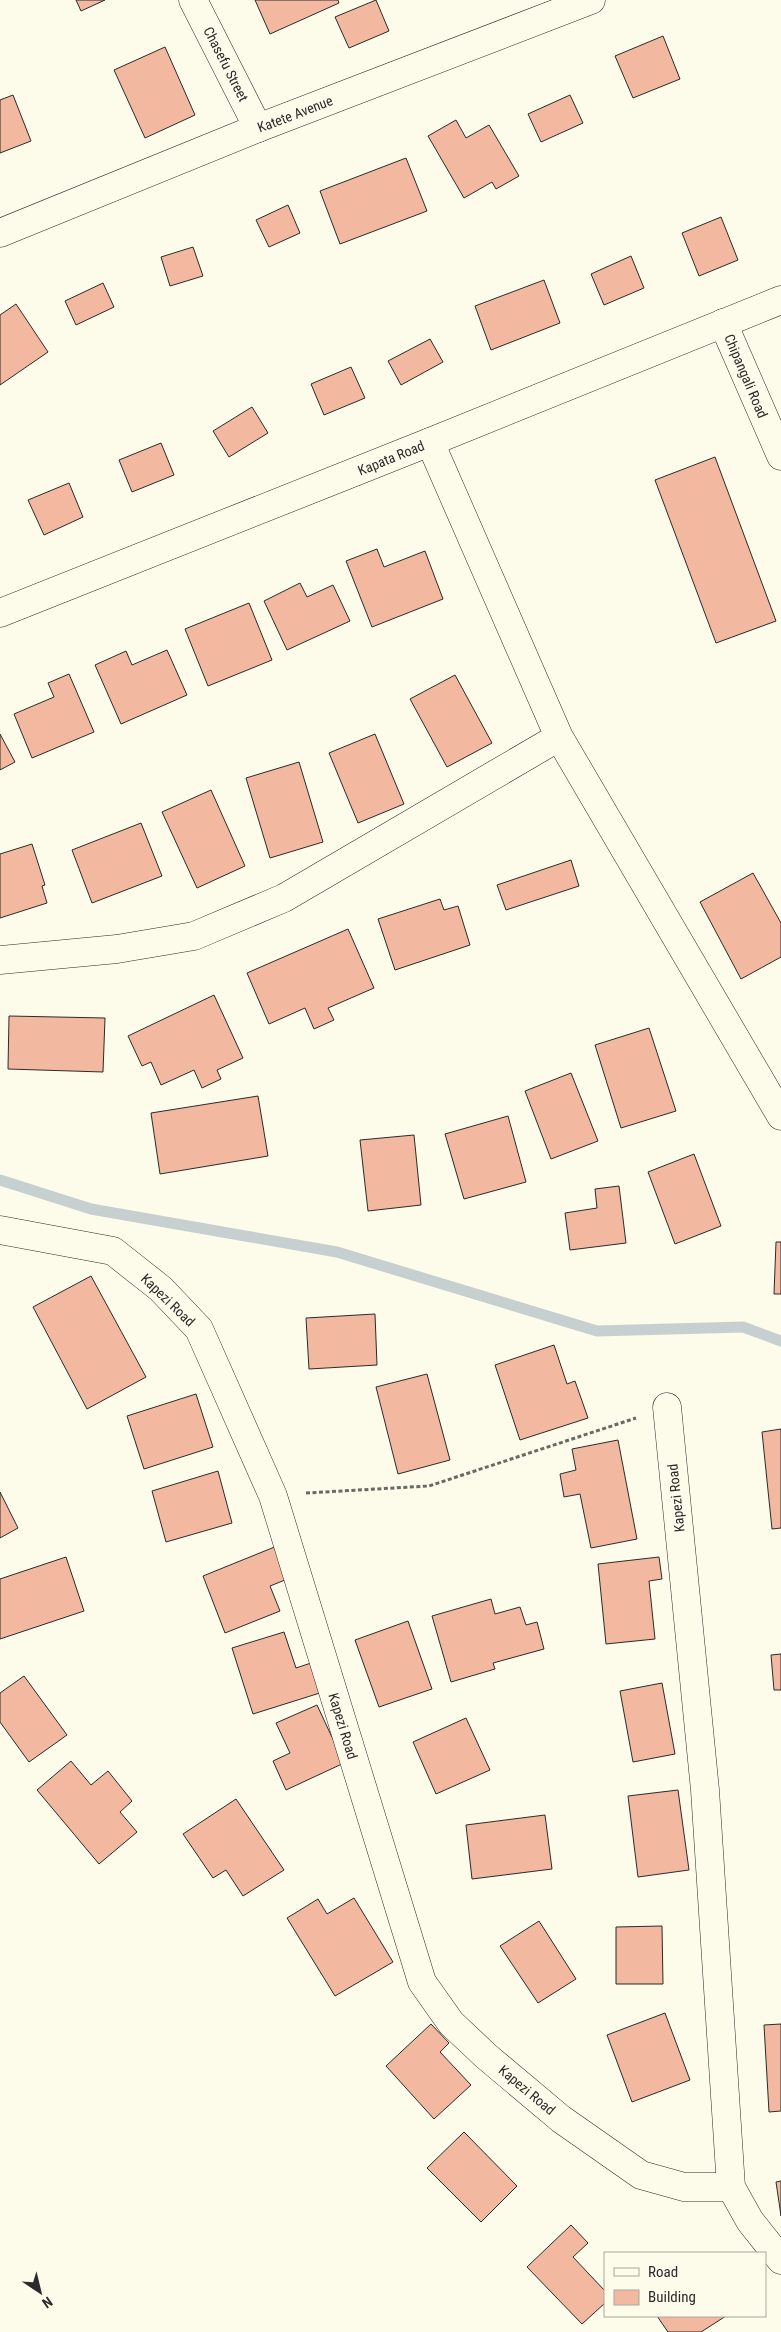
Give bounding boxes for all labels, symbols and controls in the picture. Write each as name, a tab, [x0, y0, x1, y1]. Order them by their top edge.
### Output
street label: Chasefu Street	[200, 24, 252, 104]
street label: Katete Avenue	[255, 92, 335, 136]
street label: Chipangali Road	[721, 332, 771, 420]
street label: Kapata Road	[355, 437, 427, 479]
street label: Kapezi Road	[138, 1270, 198, 1330]
street label: Kapezi Road	[664, 1463, 688, 1533]
street label: Kapezi Road	[325, 1691, 361, 1761]
street label: Kapezi Road	[496, 2062, 558, 2118]
legend	[604, 2252, 766, 2317]
text: Road	[648, 2263, 678, 2281]
north arrow	[15, 2267, 65, 2317]
text: Building	[648, 2288, 696, 2306]
text: N	[39, 2294, 56, 2312]

